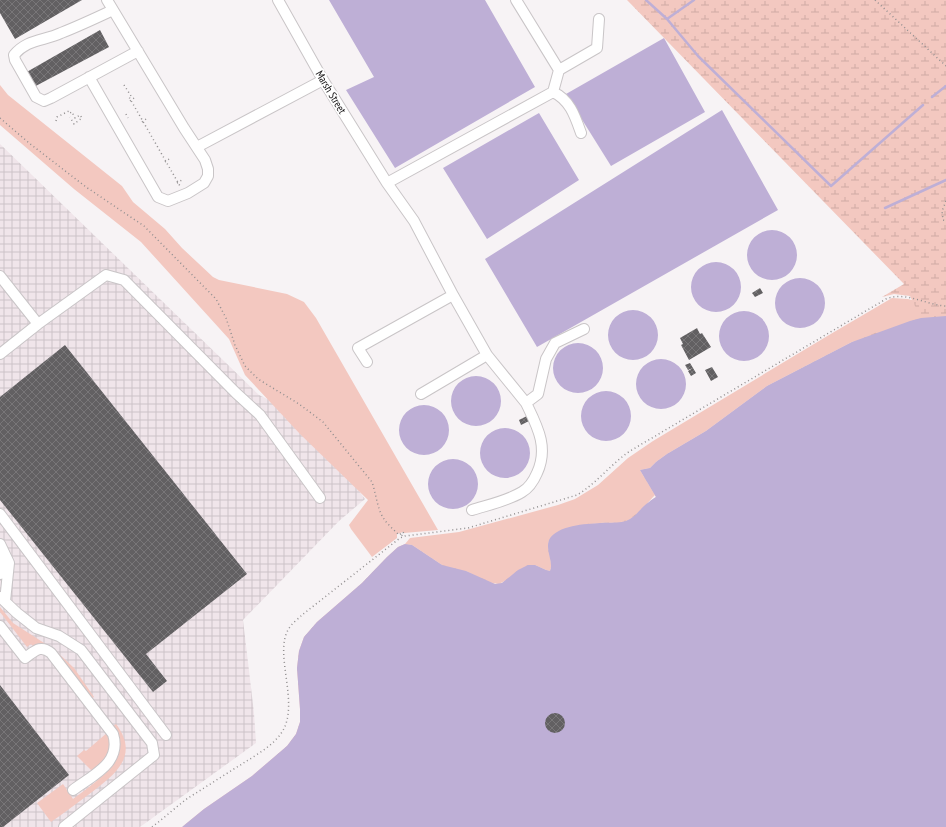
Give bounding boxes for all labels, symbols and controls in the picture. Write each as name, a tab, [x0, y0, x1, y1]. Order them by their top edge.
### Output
street label: Marsh Street	[313, 68, 349, 116]

